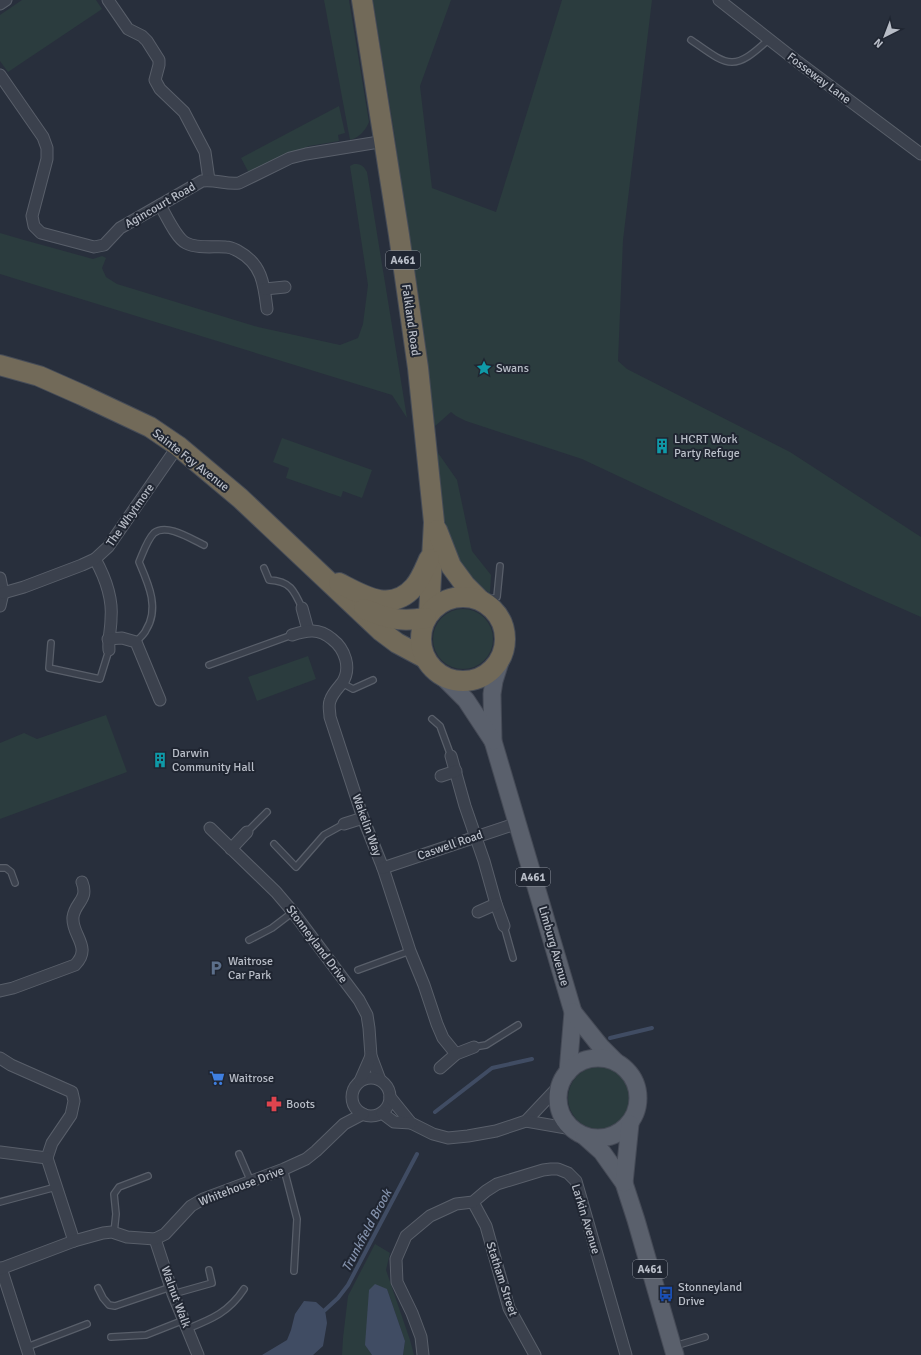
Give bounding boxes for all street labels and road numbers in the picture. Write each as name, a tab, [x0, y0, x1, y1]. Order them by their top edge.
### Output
street label: Fosseway Lane	[784, 50, 854, 107]
street label: Agincourt Road	[122, 179, 198, 232]
road number: A461	[386, 251, 420, 269]
street label: Falkland Road	[398, 283, 423, 357]
street label: Sainte Foy Avenue	[149, 426, 232, 495]
street label: The Whytmore	[103, 481, 158, 550]
street label: Wakelin Way	[348, 792, 385, 859]
street label: Caswell Road	[415, 827, 485, 864]
road number: A461	[516, 868, 550, 886]
street label: Stonneyland Drive	[282, 902, 351, 986]
street label: Limburg Avenue	[535, 904, 572, 988]
street label: Whitehouse Drive	[196, 1163, 286, 1210]
street label: Larkin Avenue	[568, 1182, 603, 1256]
street label: Statham Street	[482, 1240, 521, 1318]
road number: A461	[633, 1260, 667, 1278]
street label: Walnut Walk	[157, 1264, 194, 1330]

